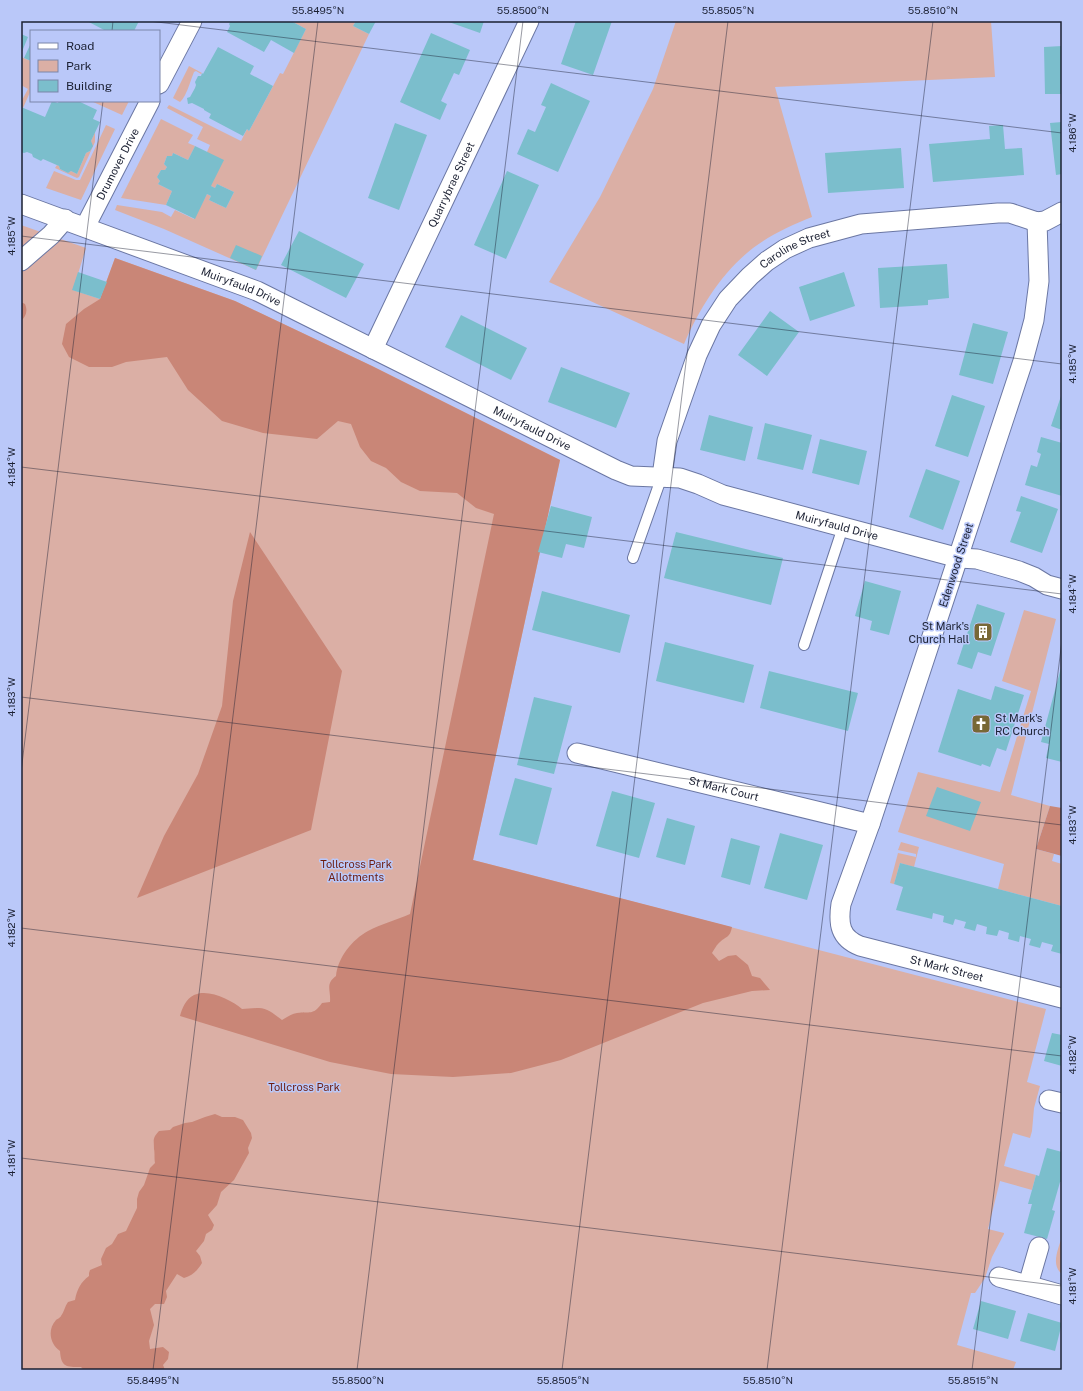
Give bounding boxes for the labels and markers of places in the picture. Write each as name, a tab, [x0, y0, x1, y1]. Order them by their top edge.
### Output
place label: St Mark's Church Hall	[909, 620, 969, 645]
building icon: St Mark's Church Hall	[972, 621, 994, 643]
place label: St Mark's RC Church	[995, 712, 1049, 737]
church icon: St Mark's RC Church	[970, 713, 992, 735]

